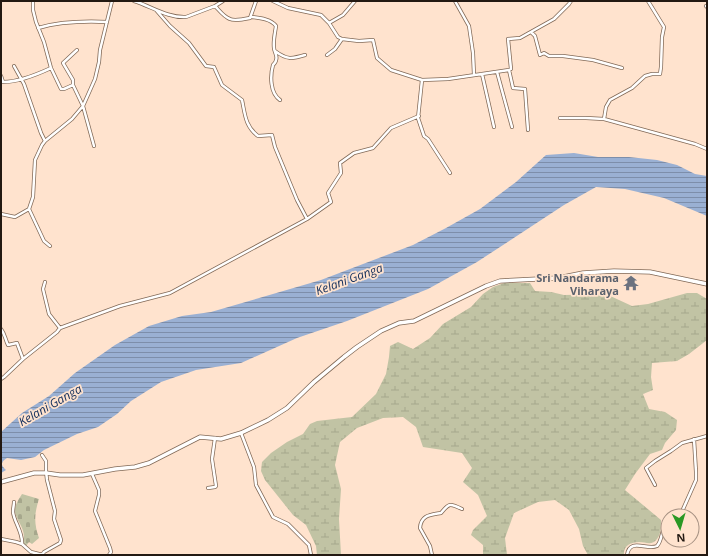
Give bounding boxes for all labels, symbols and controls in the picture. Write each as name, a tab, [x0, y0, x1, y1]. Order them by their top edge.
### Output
water label: Kelani Ganga	[313, 259, 385, 299]
place label: Sri Nandarama Viharaya	[536, 270, 619, 298]
temple icon: Sri Nandarama Viharaya	[622, 274, 640, 292]
water label: Kelani Ganga	[15, 380, 85, 430]
north arrow	[660, 508, 700, 548]
text: N	[676, 531, 686, 546]

